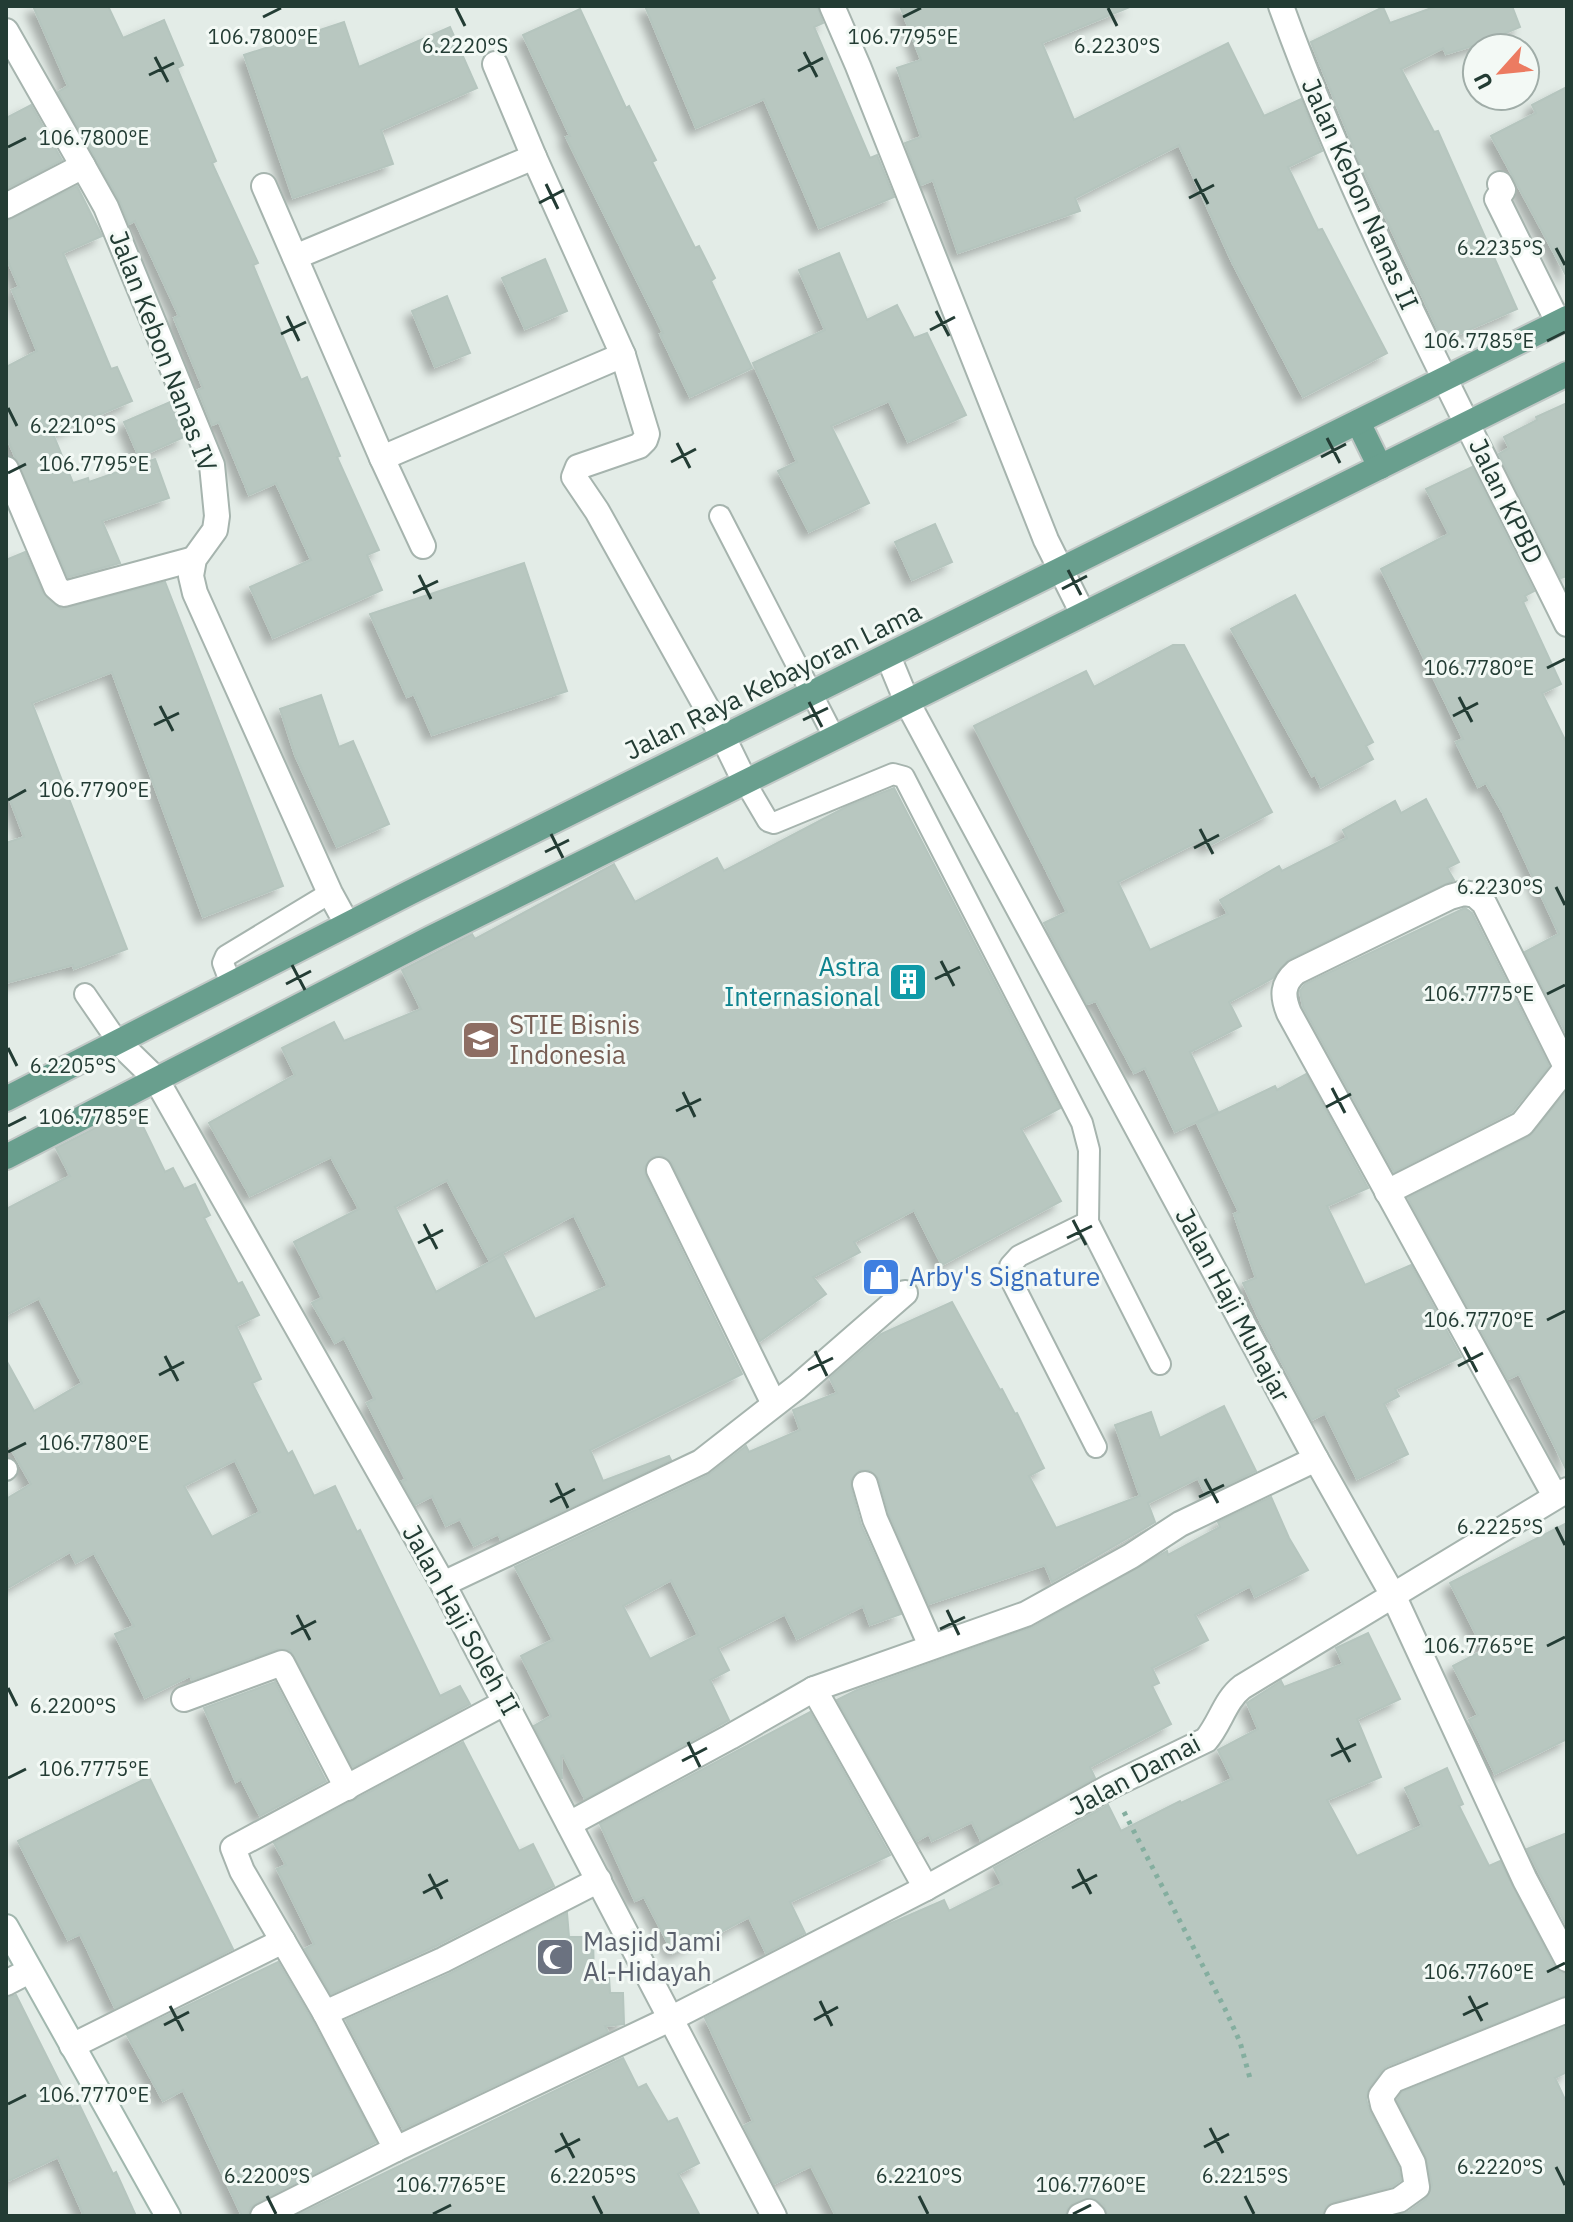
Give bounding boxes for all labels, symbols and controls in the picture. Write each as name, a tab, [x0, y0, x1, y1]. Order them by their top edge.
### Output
text: 106.7800°E	[208, 23, 318, 50]
text: 106.7795°E	[848, 23, 958, 50]
text: 6.2220°S	[422, 32, 508, 59]
text: 6.2230°S	[1074, 32, 1160, 59]
north arrow	[1461, 32, 1541, 112]
text: U	[1466, 68, 1499, 95]
street label: Jalan Kebon Nanas II	[1295, 72, 1427, 315]
text: 106.7800°E	[39, 124, 149, 151]
street label: Jalan Kebon Nanas IV	[102, 225, 226, 476]
text: 6.2235°S	[1457, 234, 1543, 261]
text: 106.7785°E	[1424, 327, 1534, 354]
text: 6.2210°S	[30, 412, 116, 439]
street label: Jalan KPBD	[1462, 432, 1552, 569]
text: 106.7795°E	[39, 450, 149, 477]
street label: Jalan Raya Kebayoran Lama	[619, 593, 927, 767]
text: 106.7780°E	[1424, 654, 1534, 681]
text: 106.7790°E	[39, 776, 149, 803]
text: 6.2230°S	[1457, 873, 1543, 900]
place label: Astra Internasional	[724, 949, 880, 1013]
building icon: Astra Internasional	[887, 961, 929, 1003]
text: 106.7775°E	[1424, 980, 1534, 1007]
place label: STIE Bisnis Indonesia	[509, 1007, 640, 1071]
school or university icon: STIE Bisnis Indonesia	[460, 1019, 502, 1061]
text: 6.2205°S	[30, 1052, 116, 1079]
text: 106.7785°E	[39, 1103, 149, 1130]
street label: Jalan Haji Muhajar	[1168, 1202, 1300, 1408]
shop icon: Arby's Signature	[860, 1256, 902, 1298]
place label: Arby's Signature	[909, 1259, 1100, 1293]
text: 106.7770°E	[1424, 1306, 1534, 1333]
text: 106.7780°E	[39, 1429, 149, 1456]
text: 6.2225°S	[1457, 1513, 1543, 1540]
street label: Jalan Haji Soleh II	[395, 1518, 528, 1721]
text: 106.7765°E	[1424, 1632, 1534, 1659]
text: 6.2200°S	[30, 1692, 116, 1719]
street label: Jalan Damai	[1063, 1725, 1206, 1823]
text: 106.7775°E	[39, 1755, 149, 1782]
place label: Masjid Jami Al-Hidayah	[583, 1924, 721, 1988]
mosque icon: Masjid Jami Al-Hidayah	[534, 1936, 576, 1978]
text: 106.7760°E	[1424, 1958, 1534, 1985]
text: 106.7770°E	[39, 2081, 149, 2108]
text: 6.2220°S	[1457, 2153, 1543, 2180]
text: 6.2200°S	[224, 2162, 310, 2189]
text: 6.2205°S	[550, 2162, 636, 2189]
text: 6.2210°S	[876, 2162, 962, 2189]
text: 6.2215°S	[1202, 2162, 1288, 2189]
text: 106.7765°E	[396, 2171, 506, 2198]
text: 106.7760°E	[1036, 2171, 1146, 2198]

